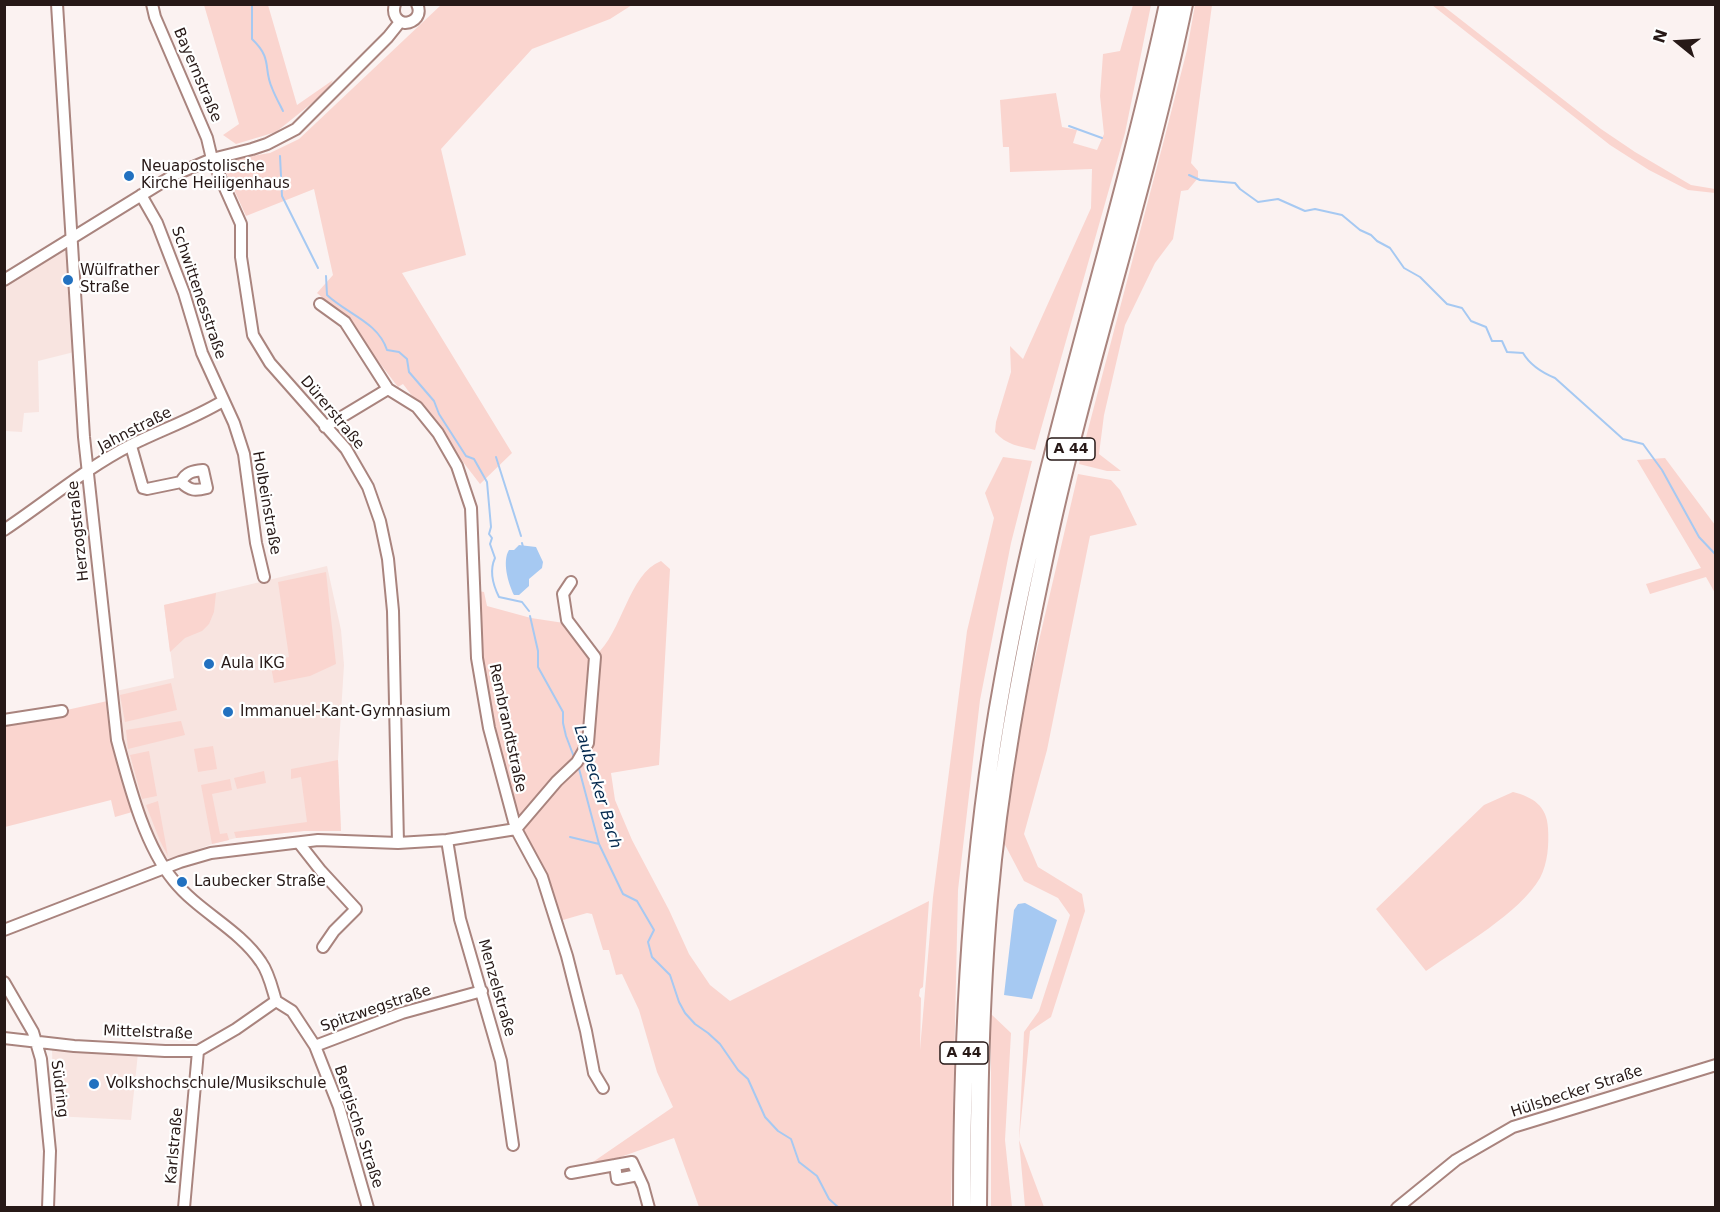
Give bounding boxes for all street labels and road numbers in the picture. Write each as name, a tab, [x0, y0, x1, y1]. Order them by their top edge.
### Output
street label: Bayernstraße	[169, 25, 225, 125]
street label: Schwittenesstraße	[167, 224, 229, 362]
street label: Dürerstraße	[296, 373, 368, 453]
street label: Jahnstraße	[95, 404, 175, 456]
road number: A 44	[1047, 438, 1095, 460]
street label: Holbeinstraße	[248, 450, 284, 556]
street label: Herzogstraße	[65, 480, 93, 582]
street label: Rembrandtstraße	[485, 662, 529, 794]
street label: Menzelstraße	[473, 937, 519, 1039]
street label: Spitzwegstraße	[318, 982, 434, 1036]
street label: Mittelstraße	[103, 1022, 193, 1044]
road number: A 44	[940, 1042, 988, 1064]
street label: Südring	[47, 1059, 71, 1119]
street label: Hülsbecker Straße	[1509, 1062, 1645, 1122]
street label: Bergische Straße	[330, 1063, 386, 1191]
street label: Karlstraße	[163, 1107, 187, 1185]

